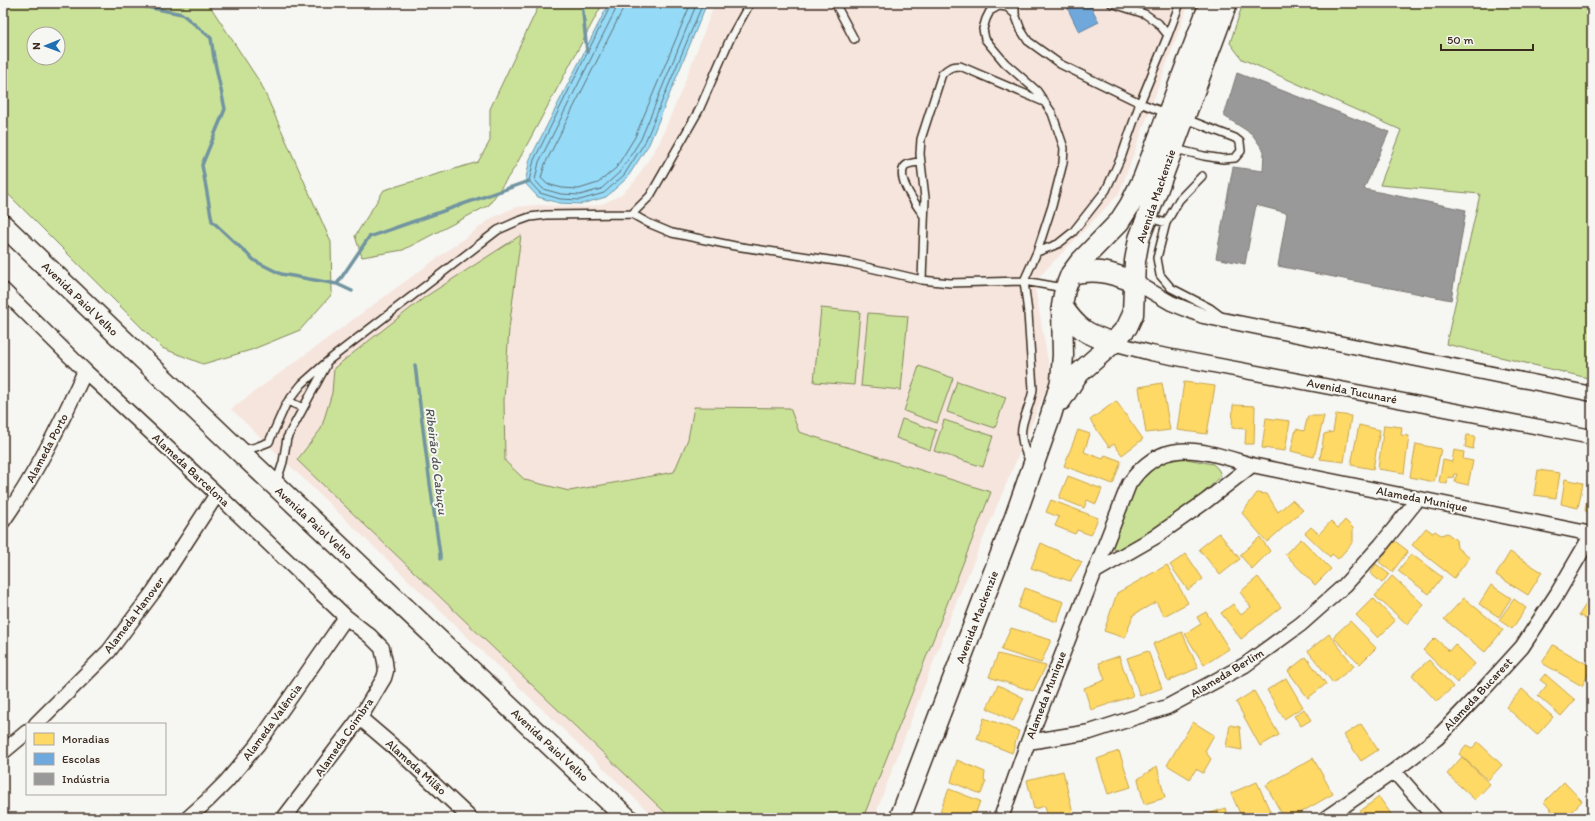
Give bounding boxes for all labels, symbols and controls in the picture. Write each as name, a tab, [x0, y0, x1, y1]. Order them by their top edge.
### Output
north arrow	[26, 26, 66, 66]
scale bar	[1441, 26, 1533, 52]
text: 50 m	[1447, 33, 1473, 47]
text: N	[30, 42, 43, 50]
street label: Avenida Mackenzie	[1133, 147, 1179, 245]
street label: Avenida Paiol Velho	[39, 259, 121, 339]
street label: Avenida Tucunaré	[1306, 375, 1399, 407]
water label: Ribeirão do Cabuçu	[423, 407, 451, 516]
street label: Alameda Porto	[23, 411, 71, 485]
street label: Alameda Barcelona	[149, 431, 233, 510]
street label: Alameda Munique	[1375, 483, 1469, 515]
street label: Avenida Paiol Velho	[273, 484, 355, 562]
street label: Avenida Mackenzie	[953, 568, 1001, 665]
street label: Alameda Hanover	[101, 574, 167, 656]
street label: Alameda Berlim	[1188, 646, 1266, 700]
street label: Alameda Munique	[1023, 649, 1069, 741]
street label: Alameda Bucarest	[1441, 654, 1516, 733]
street label: Alameda Valência	[239, 680, 305, 763]
street label: Alameda Coimbra	[312, 695, 377, 779]
street label: Avenida Paiol Velho	[509, 706, 591, 784]
legend	[26, 723, 166, 795]
text: Moradias	[62, 732, 109, 746]
street label: Alameda Milão	[383, 736, 449, 798]
text: Escolas	[62, 752, 100, 766]
text: Indústria	[62, 772, 110, 786]

